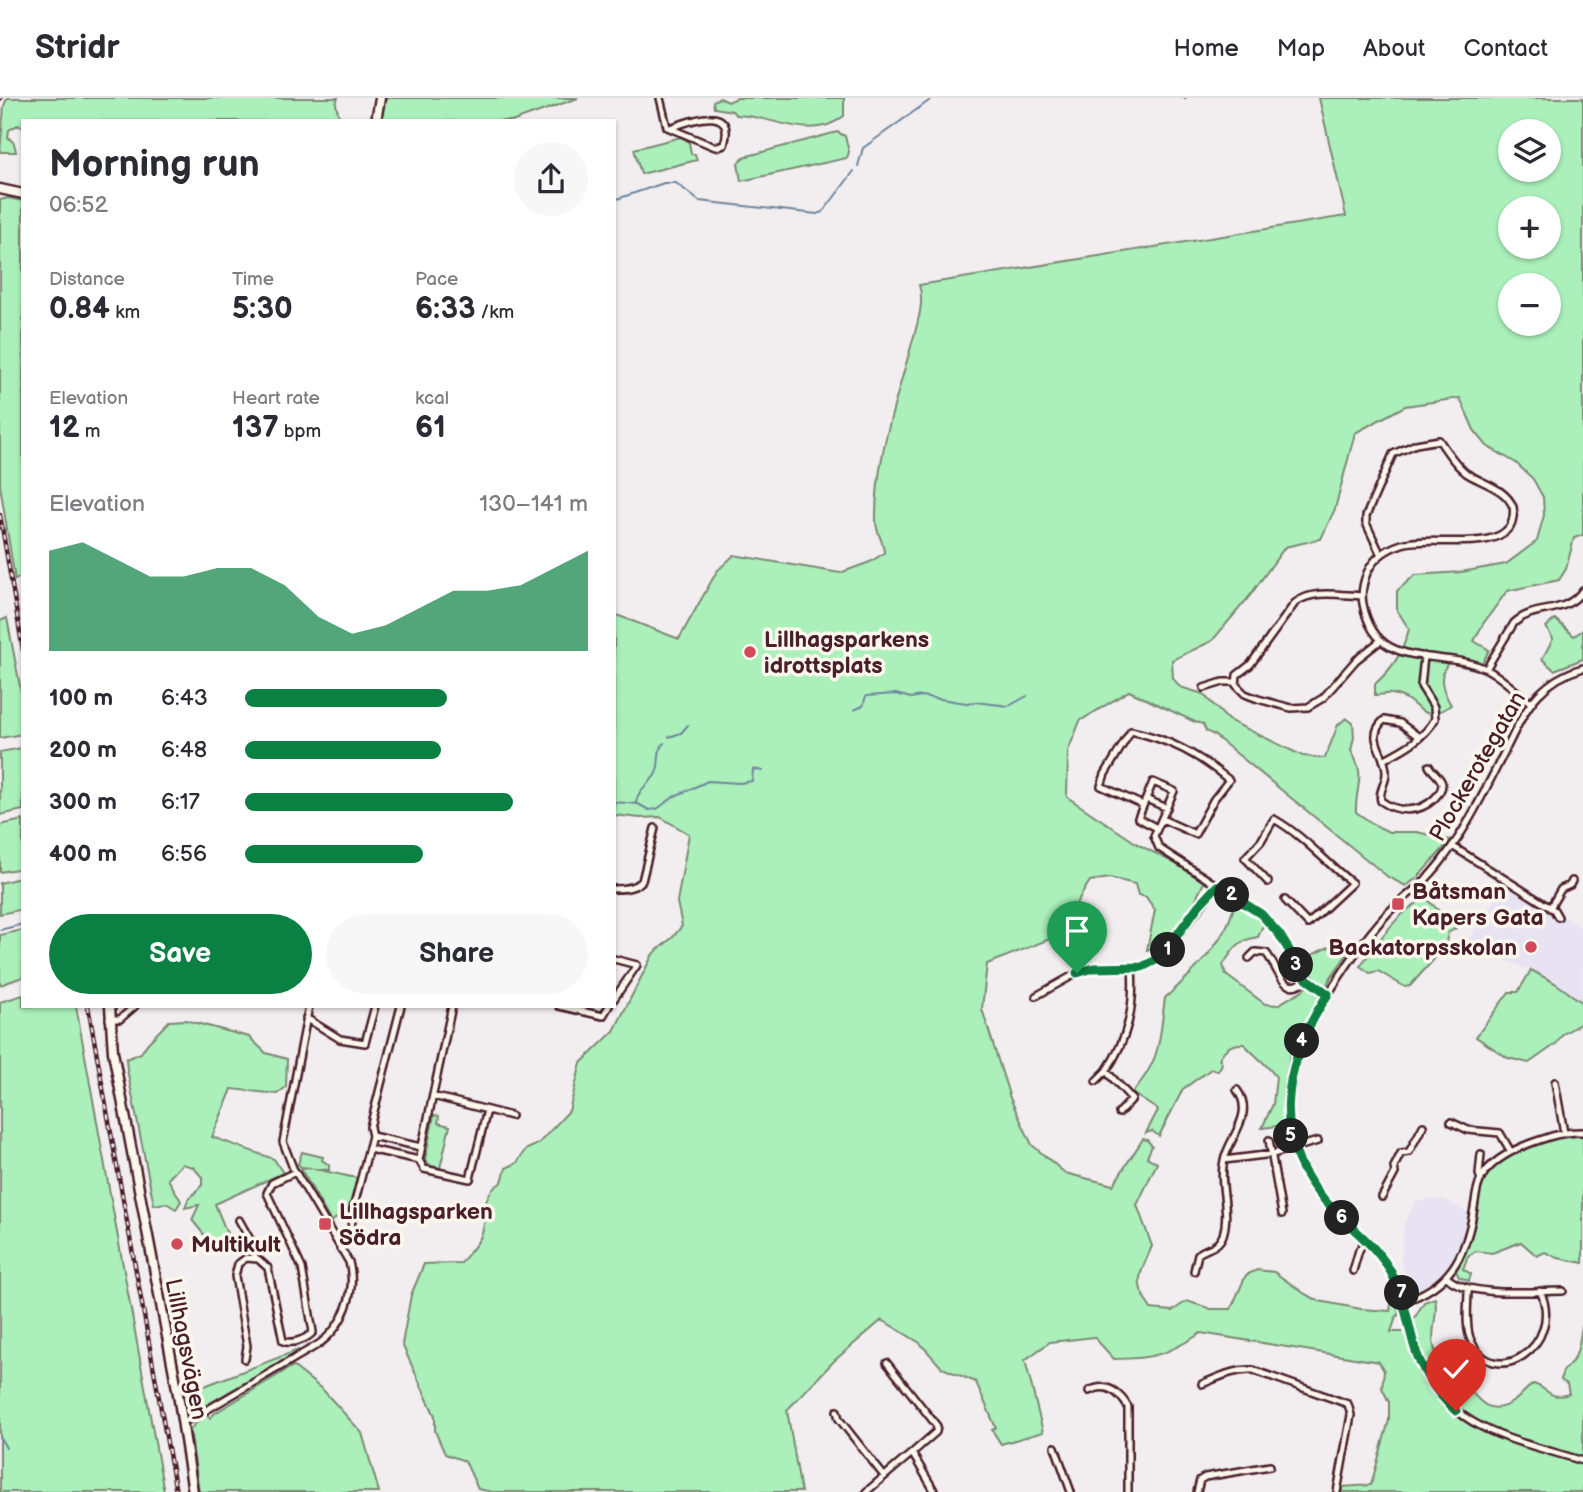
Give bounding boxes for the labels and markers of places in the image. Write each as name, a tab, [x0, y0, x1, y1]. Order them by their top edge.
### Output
place label: Lillhagsparkens idrottsplats	[764, 626, 929, 680]
marker: Lillhagsparkens idrottsplats	[742, 644, 758, 660]
pin: 2	[1214, 878, 1250, 912]
place label: Båtsman Kapers Gata	[1412, 878, 1544, 932]
marker: Båtsman Kapers Gata	[1390, 896, 1406, 912]
pin	[1047, 901, 1107, 973]
pin: 1	[1150, 932, 1186, 968]
place label: Backatorpsskolan	[1328, 934, 1517, 962]
marker: Backatorpsskolan	[1523, 939, 1539, 955]
pin: 3	[1278, 948, 1314, 982]
pin: 4	[1284, 1024, 1320, 1058]
pin: 5	[1274, 1118, 1308, 1154]
place label: Lillhagsparken Södra	[339, 1198, 493, 1252]
pin: 6	[1324, 1200, 1360, 1236]
marker: Lillhagsparken Södra	[317, 1216, 333, 1232]
place label: Multikult	[191, 1231, 281, 1259]
marker: Multikult	[169, 1236, 185, 1252]
pin: 7	[1384, 1276, 1420, 1310]
pin	[1426, 1339, 1486, 1411]

